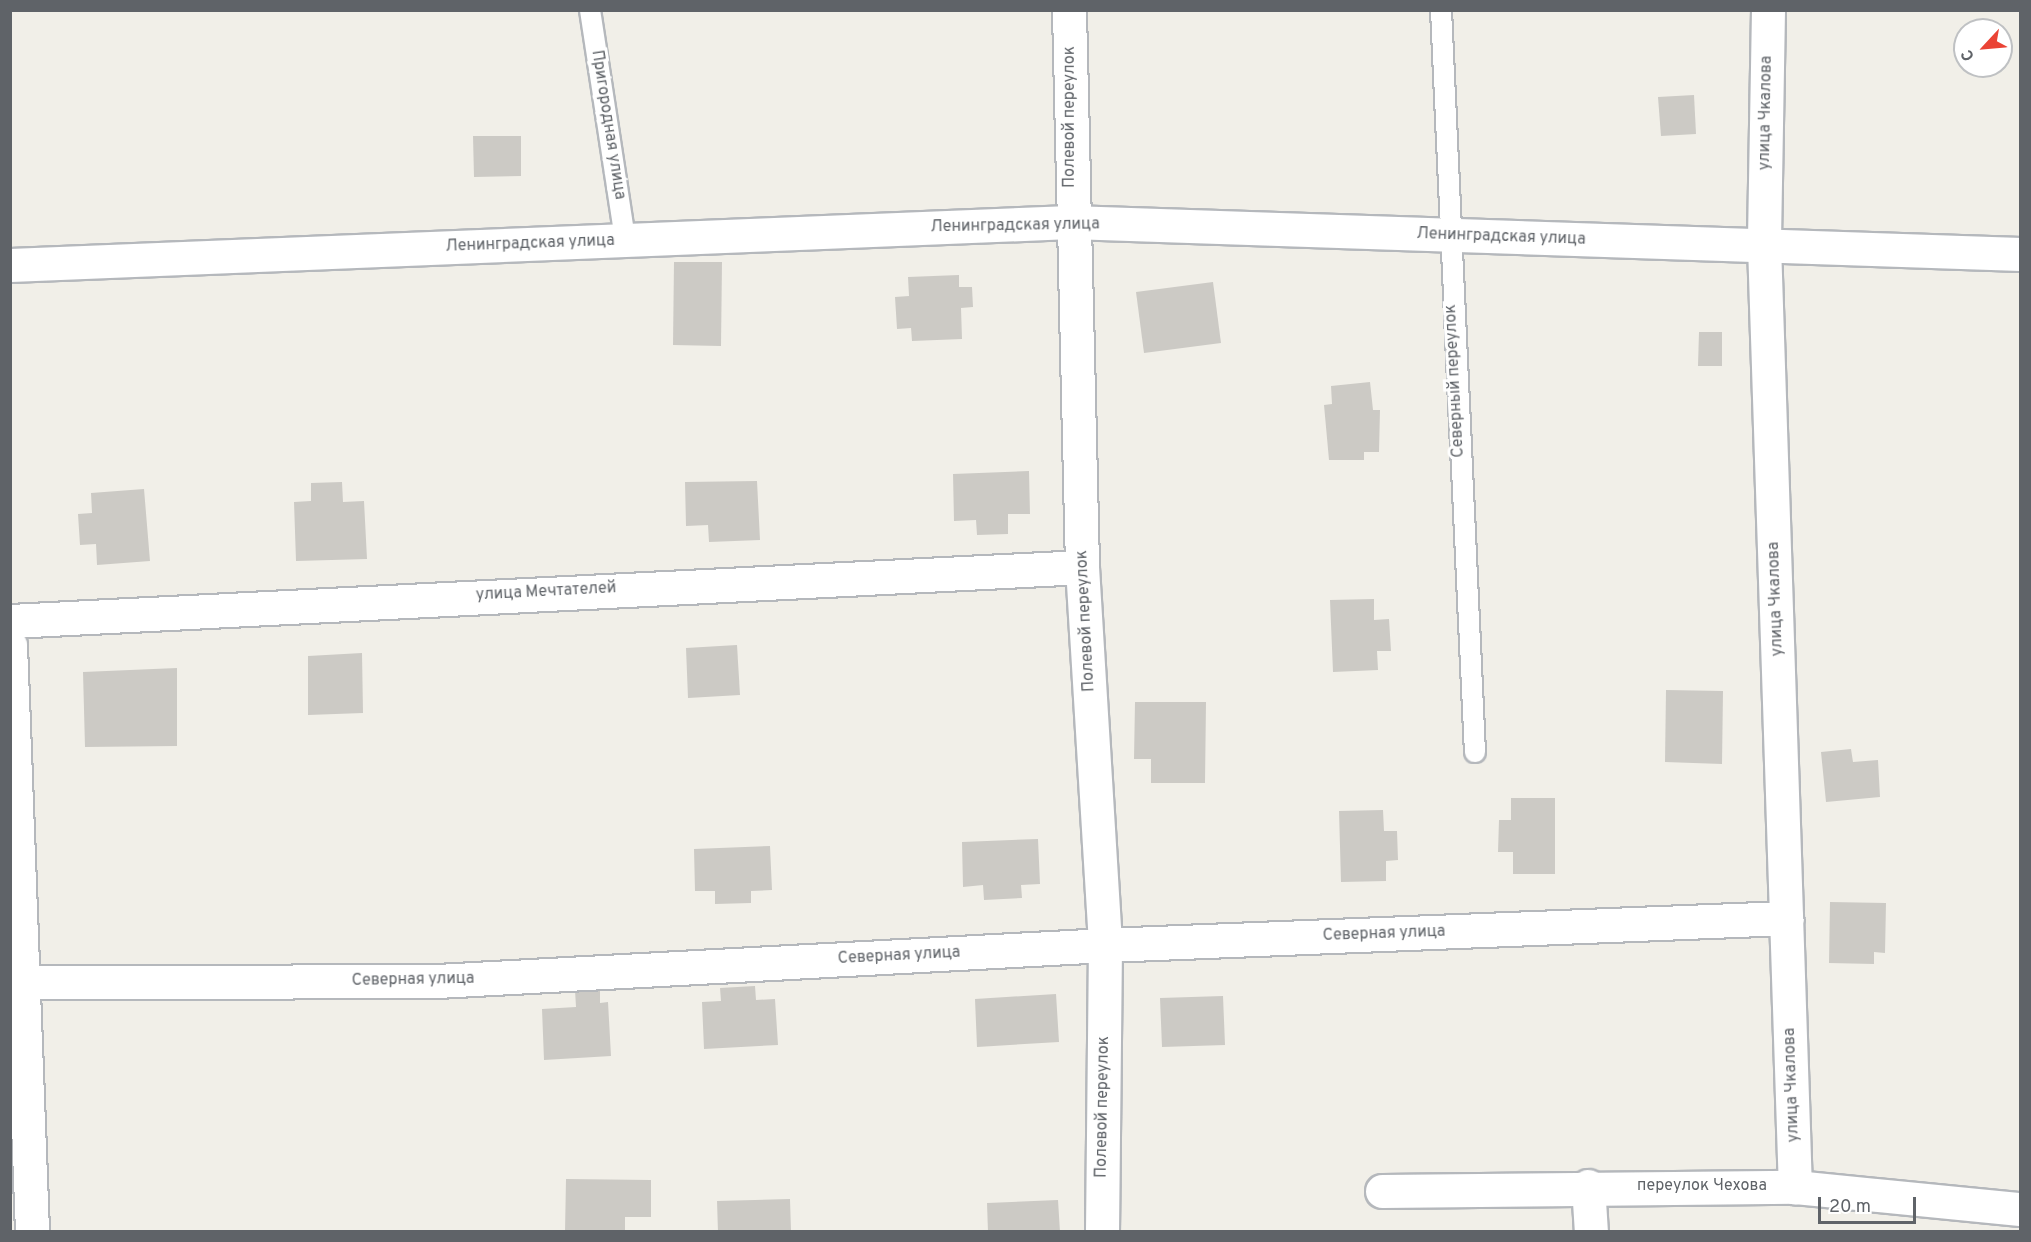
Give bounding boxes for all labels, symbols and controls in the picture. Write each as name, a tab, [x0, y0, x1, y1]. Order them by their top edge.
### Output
north arrow	[1953, 18, 2013, 78]
street label: Полевой переулок	[1060, 46, 1080, 188]
text: С	[1957, 46, 1980, 64]
street label: Пригородная улица	[587, 49, 629, 201]
street label: улица Чкалова	[1755, 55, 1777, 171]
street label: Ленинградская улица	[930, 215, 1100, 237]
street label: Ленинградская улица	[1416, 224, 1586, 250]
street label: Ленинградская улица	[445, 231, 615, 257]
street label: Северный переулок	[1441, 304, 1469, 458]
street label: улица Чкалова	[1764, 541, 1788, 657]
street label: Полевой переулок	[1073, 550, 1099, 692]
street label: улица Мечтателей	[475, 579, 617, 605]
street label: Северная улица	[1322, 922, 1446, 946]
street label: Северная улица	[837, 943, 961, 969]
street label: Северная улица	[351, 969, 475, 991]
street label: улица Чкалова	[1780, 1027, 1804, 1143]
street label: Полевой переулок	[1092, 1036, 1114, 1178]
street label: переулок Чехова	[1637, 1176, 1767, 1196]
scale bar	[1821, 1185, 1918, 1223]
text: 20 m	[1829, 1196, 1871, 1219]

